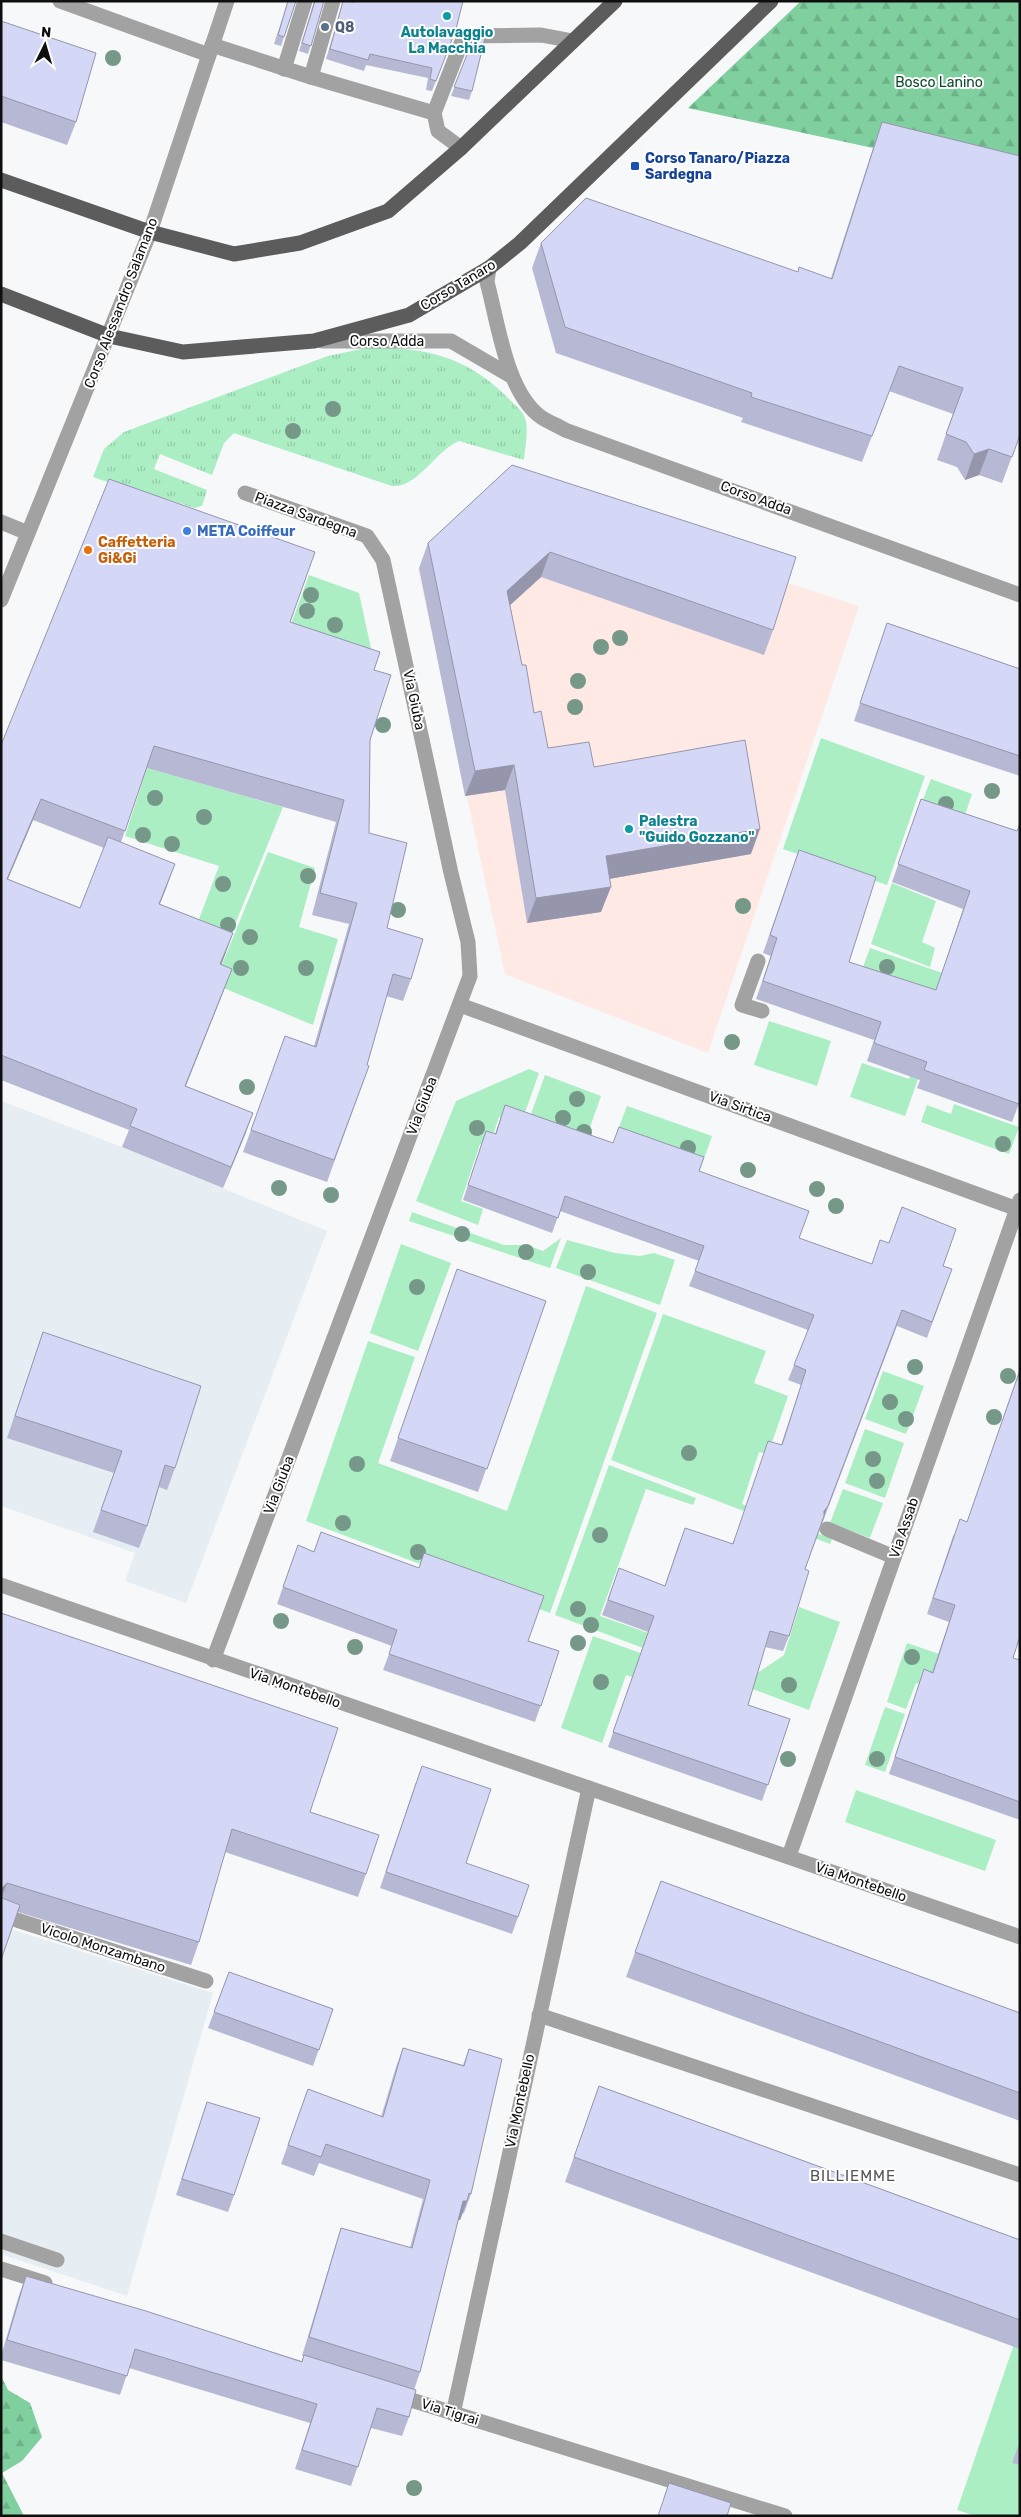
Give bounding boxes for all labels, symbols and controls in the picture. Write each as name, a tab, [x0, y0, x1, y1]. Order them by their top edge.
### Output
marker: Autolavaggio La Macchia	[441, 10, 453, 22]
place label: Q8	[335, 19, 354, 36]
north arrow	[20, 20, 70, 70]
marker: Q8	[319, 21, 331, 33]
text: N	[40, 24, 52, 41]
place label: Autolavaggio La Macchia	[401, 24, 493, 57]
park label: Bosco Lanino	[895, 74, 983, 91]
place label: Corso Tanaro/Piazza Sardegna	[645, 150, 790, 183]
marker: Corso Tanaro/Piazza Sardegna	[629, 160, 641, 172]
street label: Corso Alessandro Salamano	[81, 215, 161, 391]
street label: Corso Tanaro	[417, 256, 499, 314]
street label: Corso Adda	[350, 333, 424, 350]
street label: Corso Adda	[718, 477, 794, 519]
street label: Piazza Sardegna	[252, 489, 360, 541]
place label: META Coiffeur	[197, 523, 296, 540]
marker: META Coiffeur	[181, 525, 193, 537]
place label: Caffetteria Gi&Gi	[98, 534, 176, 567]
marker: Caffetteria Gi&Gi	[82, 544, 94, 556]
street label: Via Giuba	[399, 668, 429, 732]
place label: Palestra "Guido Gozzano"	[639, 813, 755, 846]
marker: Palestra "Guido Gozzano"	[623, 823, 635, 835]
street label: Via Giuba	[403, 1074, 441, 1138]
street label: Via Sirtica	[706, 1088, 774, 1126]
street label: Via Giuba	[260, 1453, 298, 1517]
street label: Via Assab	[886, 1495, 922, 1561]
street label: Via Montebello	[247, 1664, 343, 1712]
street label: Via Montebello	[813, 1858, 909, 1906]
street label: Vicolo Monzambano	[38, 1920, 168, 1976]
street label: Via Montebello	[502, 2053, 538, 2149]
district label: BILLIEMME	[810, 2167, 896, 2185]
street label: Via Tigrai	[419, 2395, 481, 2429]

